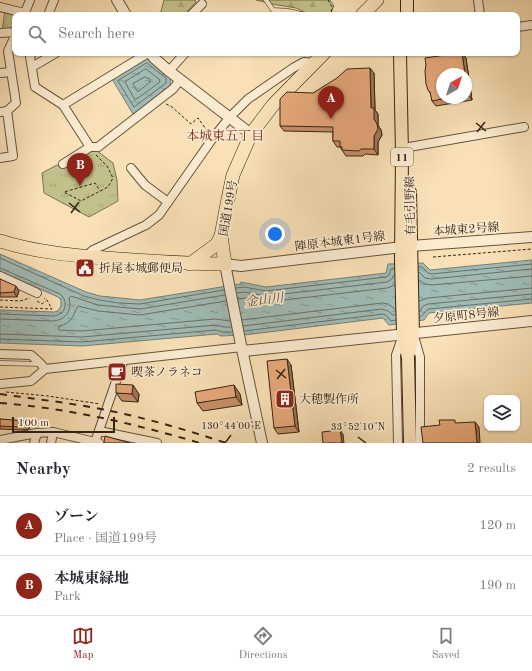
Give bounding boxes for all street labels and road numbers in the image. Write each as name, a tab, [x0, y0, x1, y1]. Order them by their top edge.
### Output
road number: 11	[391, 148, 413, 166]
street label: 有毛引野線	[402, 176, 418, 236]
street label: 国道199号	[216, 179, 240, 237]
street label: 本城東2号線	[432, 220, 500, 238]
street label: 陣原本城東1号線	[294, 229, 386, 253]
street label: 夕原町8号線	[432, 305, 500, 325]

